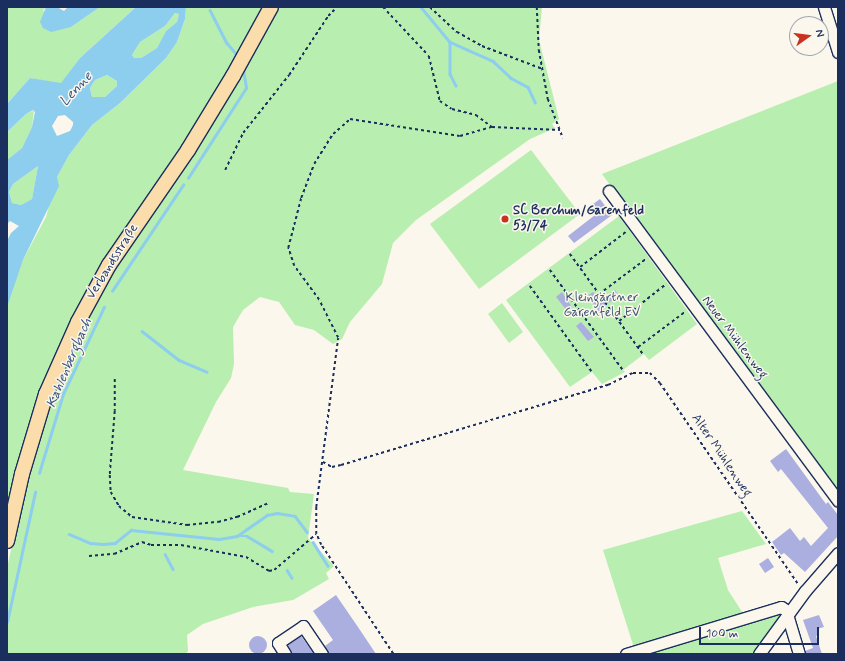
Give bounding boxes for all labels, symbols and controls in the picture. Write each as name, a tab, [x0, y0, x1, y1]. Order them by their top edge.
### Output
north arrow	[789, 16, 829, 56]
text: N	[812, 28, 827, 39]
water label: Lenne	[56, 69, 96, 109]
place label: SC Berchum/Garenfeld 53/74	[513, 204, 644, 235]
marker: SC Berchum/Garenfeld 53/74	[500, 214, 510, 224]
street label: Verbandsstraße	[84, 222, 142, 302]
park label: Kleingärtner Garenfeld EV	[563, 291, 641, 322]
street label: Neuer Mühlenweg	[698, 294, 770, 382]
water label: Kahlenbergbach	[43, 316, 95, 410]
street label: Alter Mühlenweg	[687, 412, 755, 500]
scale bar	[701, 619, 821, 645]
text: 100 m	[706, 626, 738, 642]

